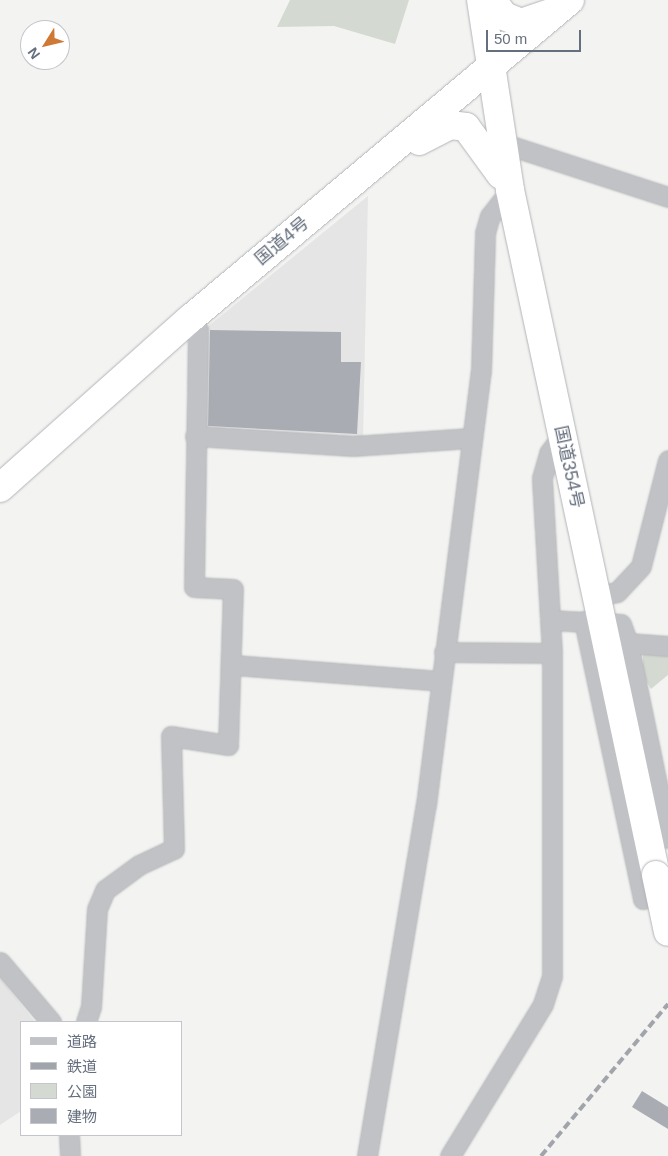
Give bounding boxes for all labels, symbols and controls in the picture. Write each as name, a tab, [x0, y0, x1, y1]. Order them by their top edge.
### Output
north arrow	[20, 20, 70, 70]
scale bar	[488, 20, 583, 52]
text: 50 m	[494, 30, 527, 47]
text: N	[24, 44, 43, 62]
street label: 国道4号	[251, 212, 313, 270]
street label: 国道354号	[550, 424, 588, 510]
legend	[20, 1021, 182, 1136]
text: 道路	[67, 1033, 97, 1050]
text: 鉄道	[67, 1058, 97, 1075]
text: 公園	[67, 1083, 97, 1100]
text: 建物	[67, 1108, 97, 1125]

